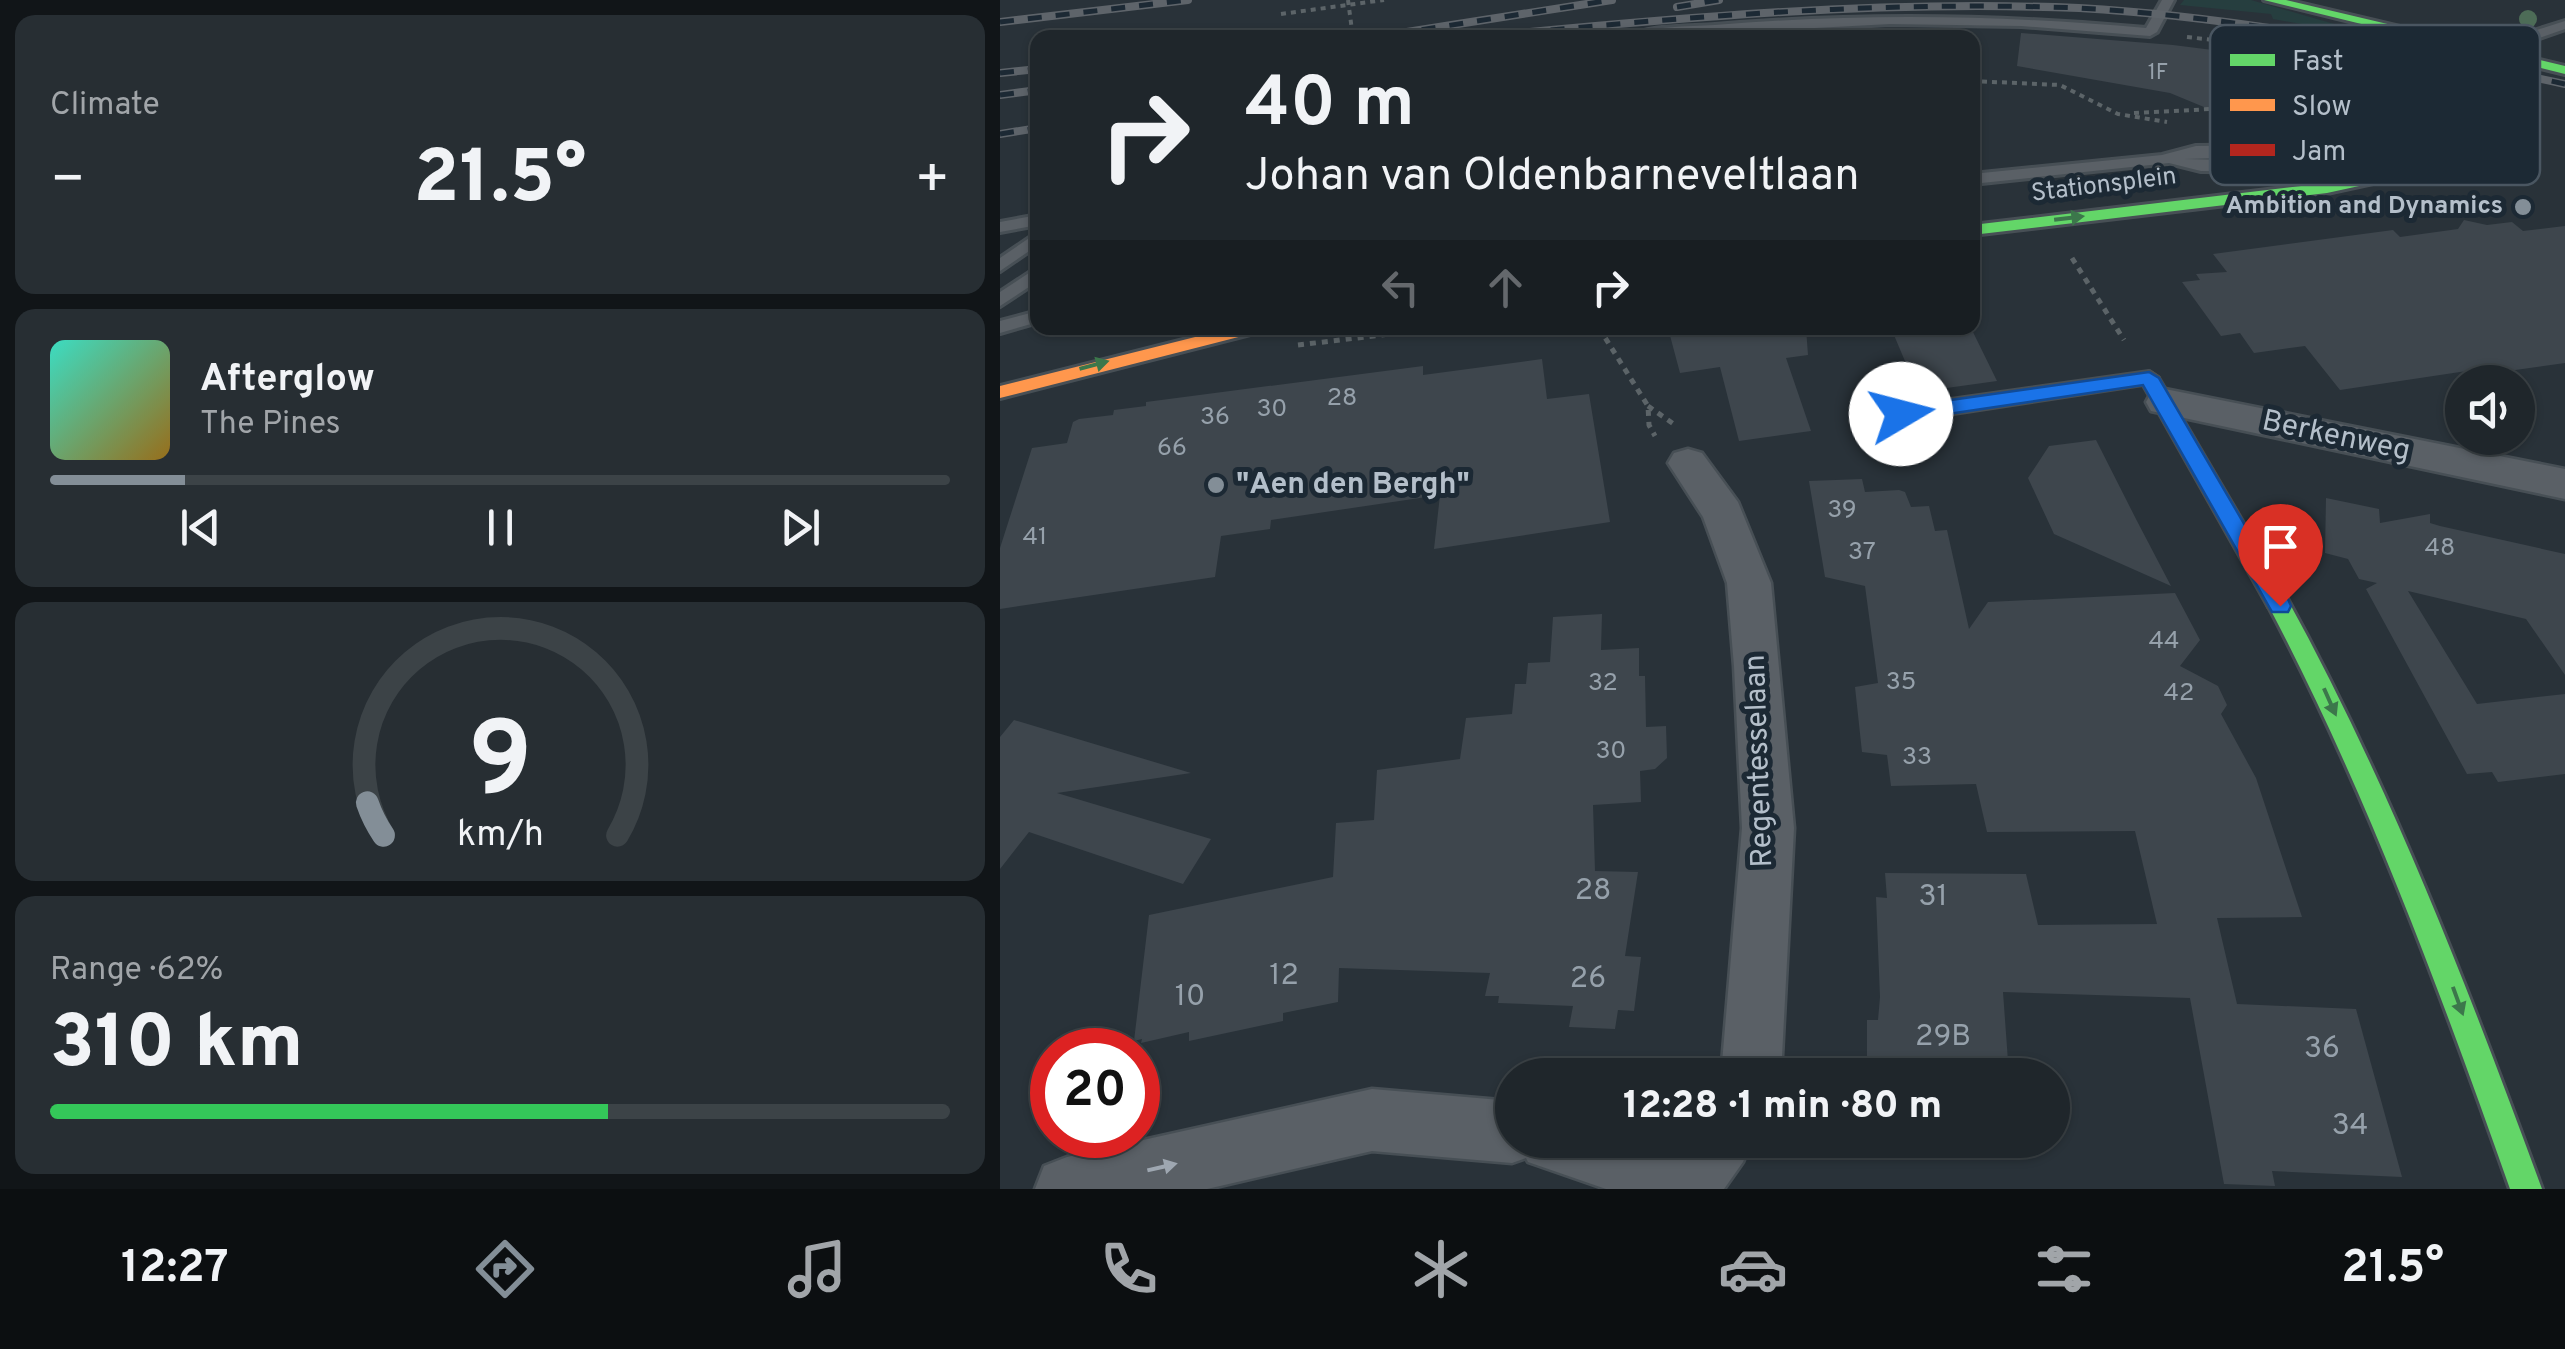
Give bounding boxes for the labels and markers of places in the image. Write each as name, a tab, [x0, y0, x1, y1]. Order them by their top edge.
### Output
place label: Ambition and Dynamics	[2226, 191, 2503, 223]
marker: Ambition and Dynamics	[2512, 196, 2534, 218]
place label: "Aen den Bergh"	[1236, 467, 1470, 504]
marker: "Aen den Bergh"	[1205, 474, 1227, 496]
pin	[2238, 504, 2323, 607]

